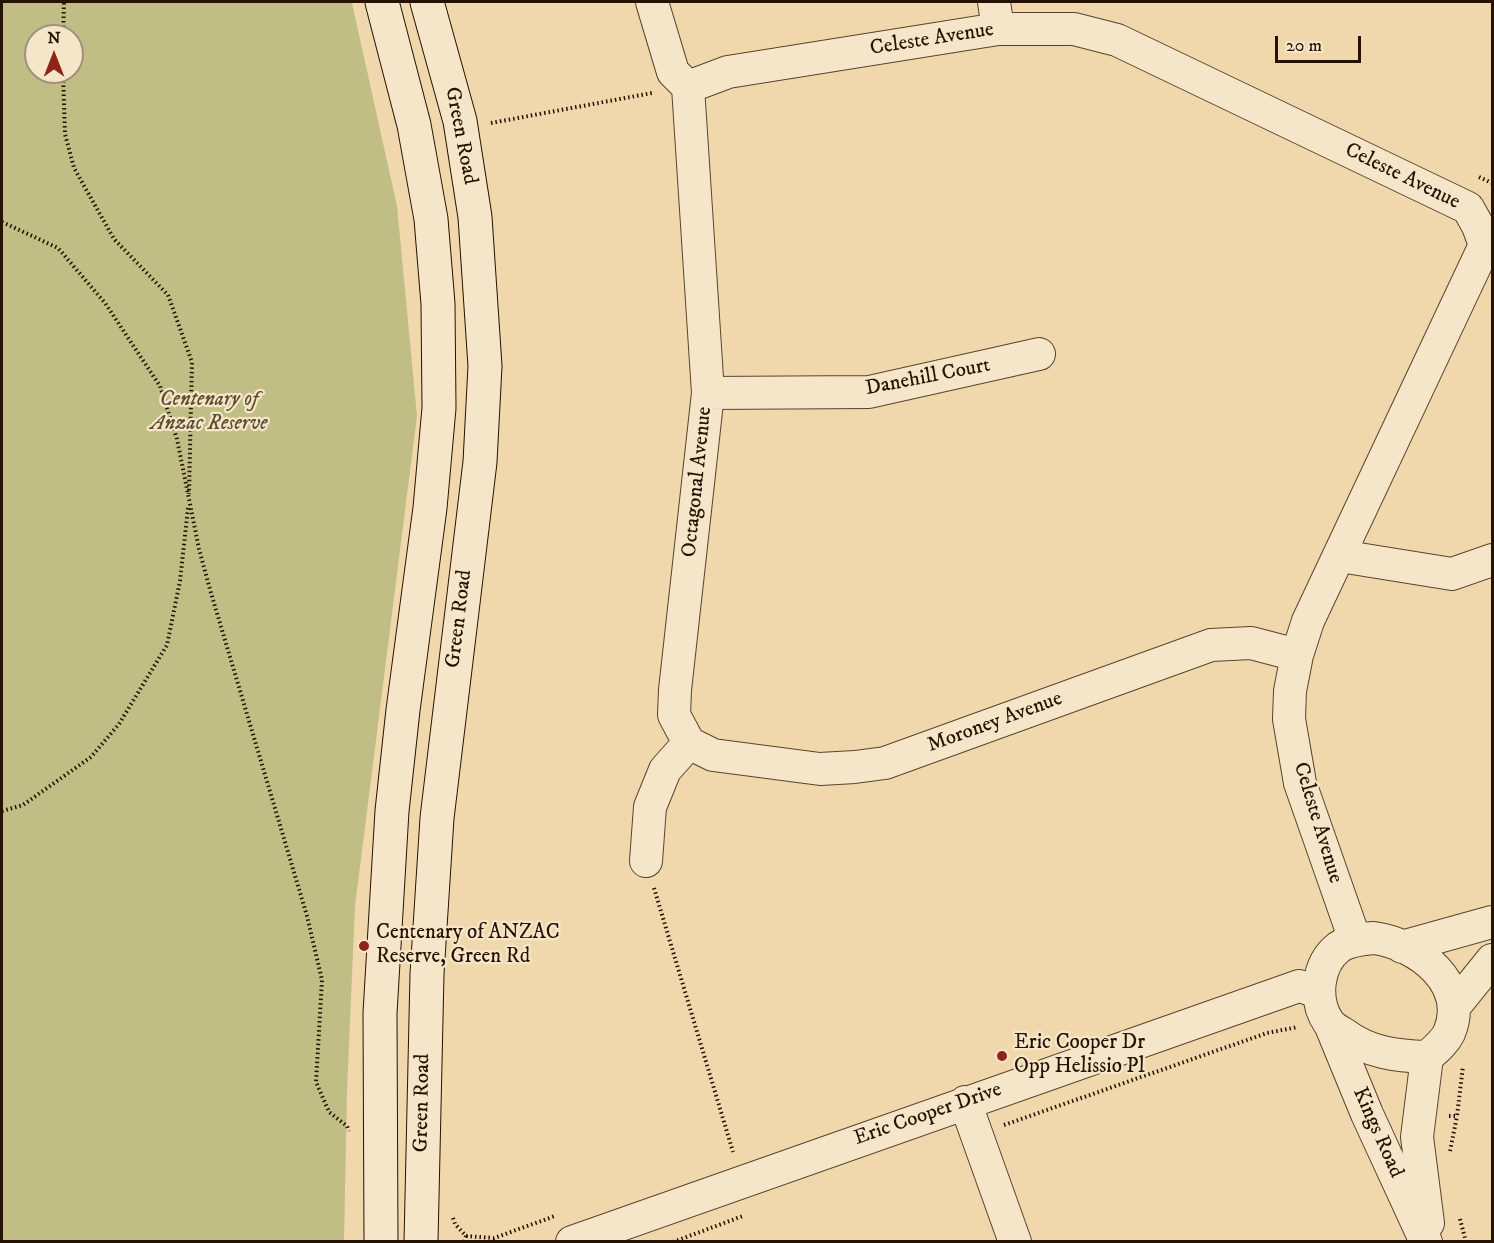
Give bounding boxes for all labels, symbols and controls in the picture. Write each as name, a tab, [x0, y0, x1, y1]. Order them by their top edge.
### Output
street label: Celeste Avenue	[868, 18, 996, 62]
north arrow	[24, 24, 84, 84]
scale bar	[1278, 24, 1364, 62]
text: N	[47, 28, 61, 48]
text: 20 m	[1286, 35, 1322, 57]
street label: Green Road	[438, 85, 482, 187]
street label: Celeste Avenue	[1340, 138, 1464, 216]
street label: Danehill Court	[863, 354, 993, 402]
park label: Centenary of Anzac Reserve	[151, 388, 267, 438]
street label: Octagonal Avenue	[678, 405, 718, 559]
street label: Green Road	[441, 568, 479, 670]
street label: Moroney Avenue	[924, 687, 1066, 759]
street label: Celeste Avenue	[1287, 760, 1347, 886]
place label: Centenary of ANZAC Reserve, Green Rd	[376, 921, 560, 971]
marker: Centenary of ANZAC Reserve, Green Rd	[357, 939, 371, 953]
place label: Eric Cooper Dr Opp Helissio Pl	[1014, 1031, 1145, 1081]
marker: Eric Cooper Dr Opp Helissio Pl	[995, 1049, 1009, 1063]
street label: Green Road	[410, 1053, 436, 1153]
street label: Eric Cooper Drive	[851, 1078, 1005, 1152]
street label: Kings Road	[1346, 1084, 1408, 1182]

